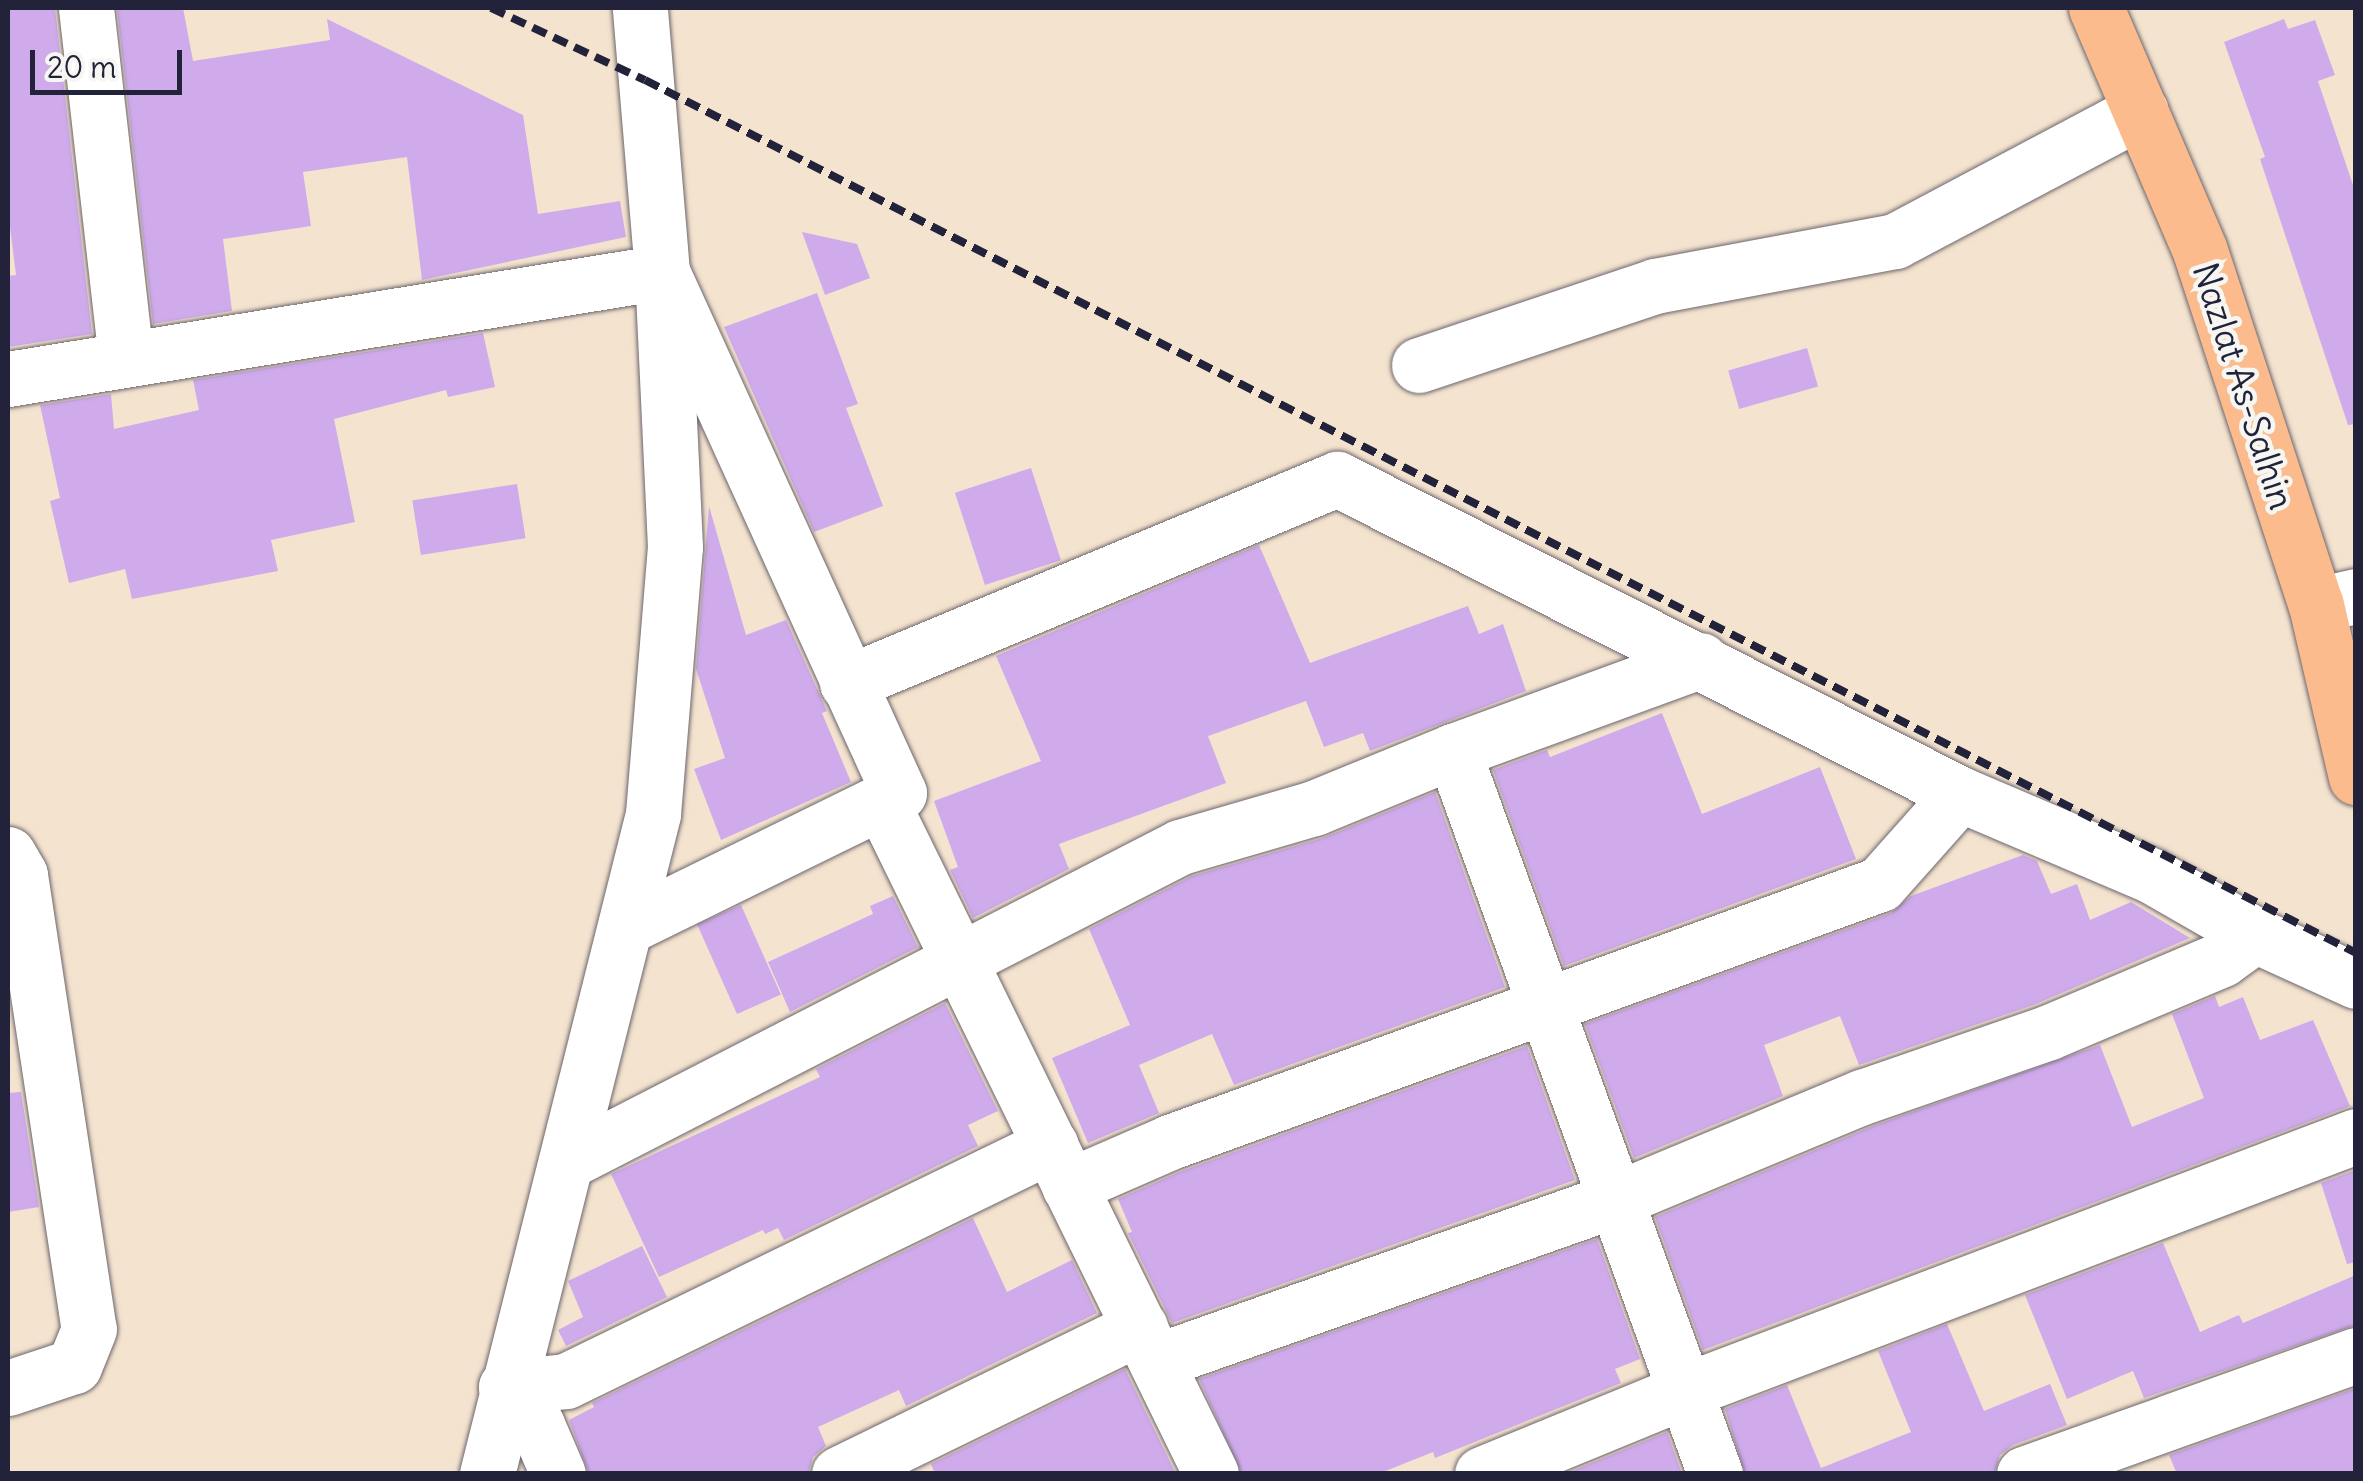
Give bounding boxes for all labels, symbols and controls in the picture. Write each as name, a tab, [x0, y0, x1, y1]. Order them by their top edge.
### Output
scale bar	[35, 30, 188, 92]
text: 20 m	[47, 48, 117, 86]
street label: Nazlat As-Salhin	[2184, 258, 2304, 514]

